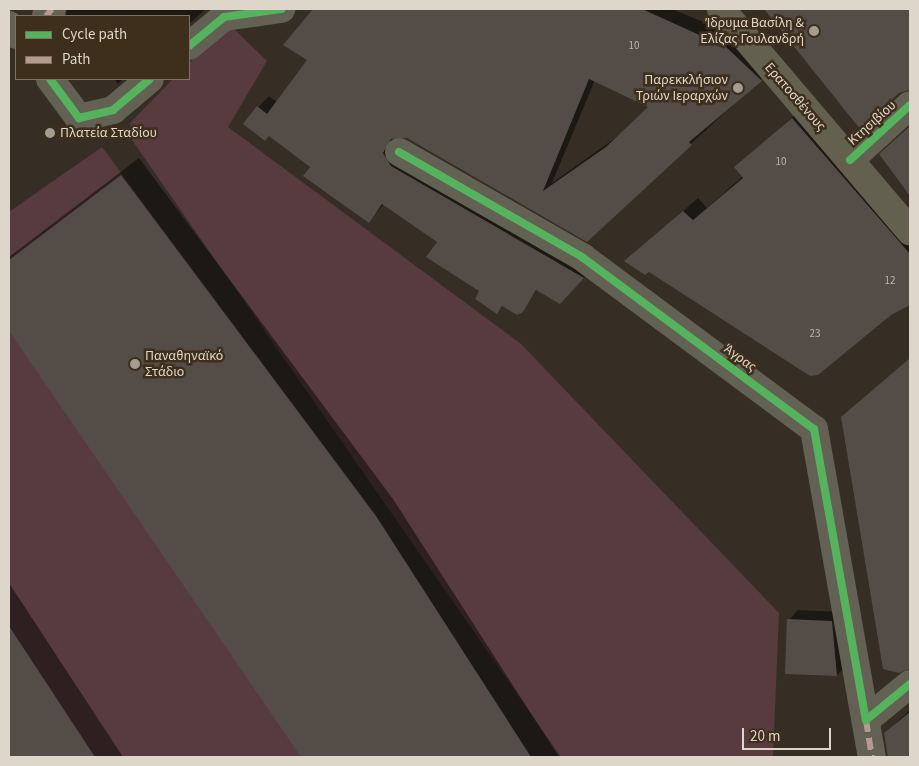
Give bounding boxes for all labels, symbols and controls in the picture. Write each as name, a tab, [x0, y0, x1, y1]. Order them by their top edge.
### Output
legend	[15, 15, 190, 80]
place label: Ίδρυμα Βασίλη & Ελίζας Γουλανδρή	[700, 15, 804, 48]
text: Cycle path	[62, 24, 127, 45]
marker: Ίδρυμα Βασίλη & Ελίζας Γουλανδρή	[808, 25, 820, 37]
house number: 10	[629, 39, 639, 53]
text: Path	[62, 49, 90, 70]
street label: Ερατοσθένους	[761, 59, 829, 135]
place label: Παρεκκλήσιον Τριών Ιεραρχών	[636, 72, 728, 104]
marker: Παρεκκλήσιον Τριών Ιεραρχών	[732, 82, 744, 94]
street label: Κτησιβίου	[844, 97, 900, 149]
place label: Πλατεία Σταδίου	[60, 125, 157, 141]
marker: Πλατεία Σταδίου	[44, 127, 56, 139]
house number: 10	[776, 155, 786, 169]
house number: 12	[885, 274, 895, 288]
house number: 23	[810, 327, 820, 341]
street label: Άγρας	[720, 341, 760, 375]
place label: Παναθηναϊκό Στάδιο	[145, 348, 223, 381]
marker: Παναθηναϊκό Στάδιο	[129, 358, 141, 370]
scale bar	[744, 718, 833, 750]
text: 20 m	[750, 726, 780, 747]

